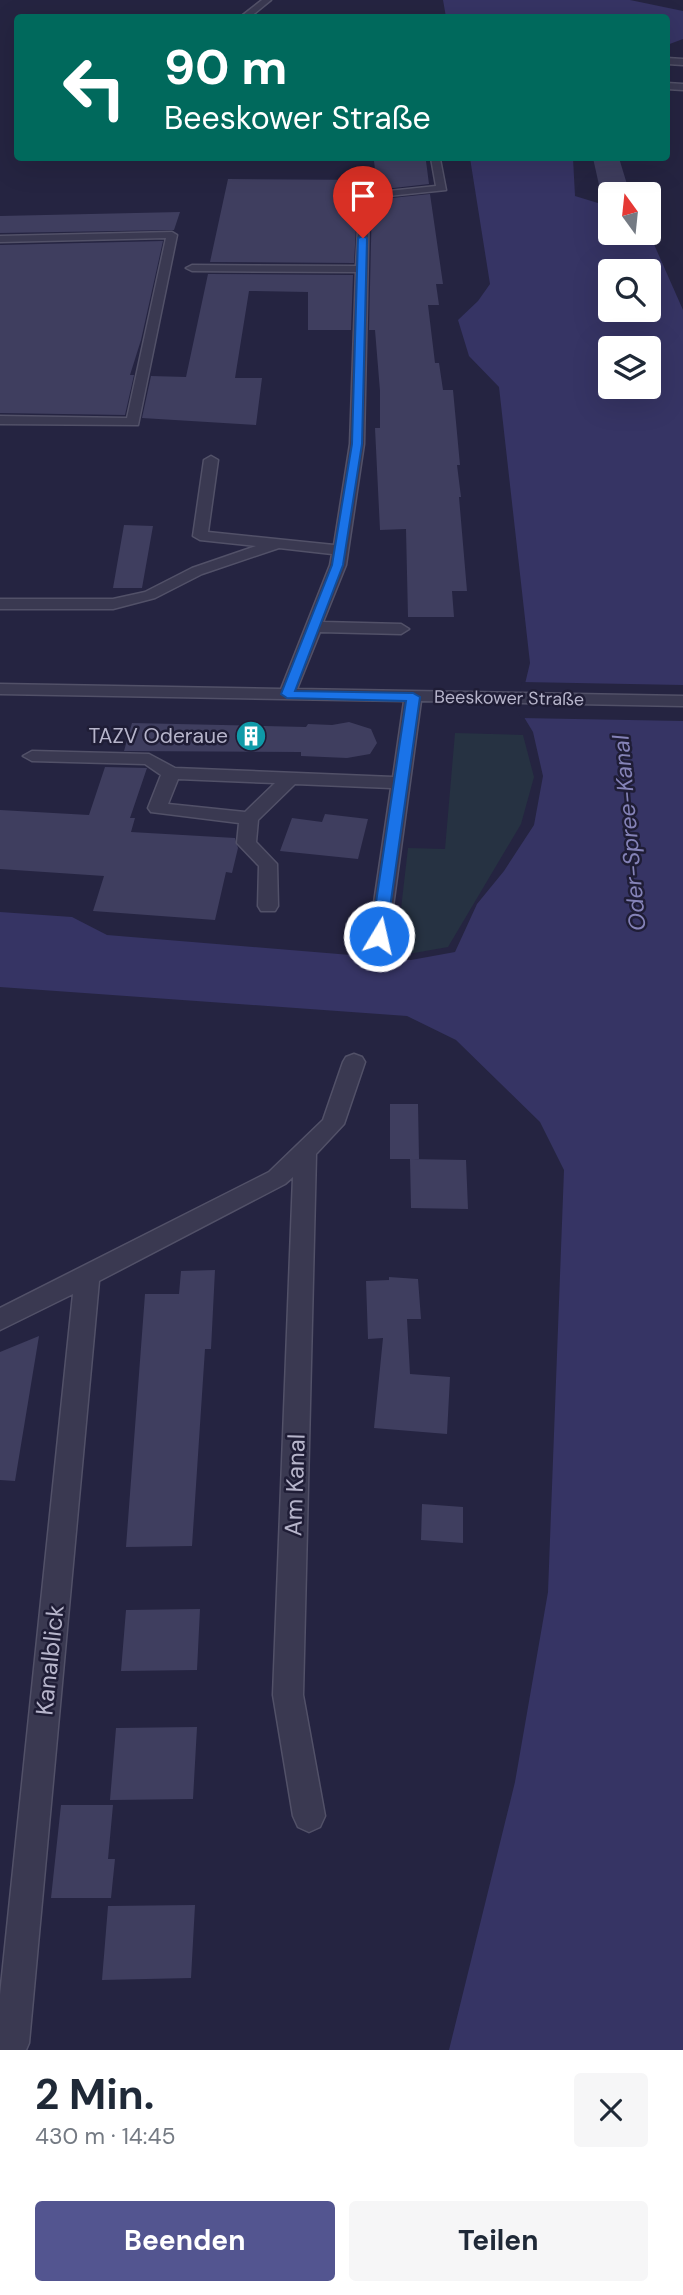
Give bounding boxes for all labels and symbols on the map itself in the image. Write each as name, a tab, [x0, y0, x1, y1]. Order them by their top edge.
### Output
pin	[333, 166, 393, 238]
north arrow	[598, 182, 662, 245]
street label: Beeskower Straße	[434, 685, 584, 711]
building icon: TAZV Oderaue	[234, 719, 268, 753]
place label: TAZV Oderaue	[88, 722, 228, 750]
water label: Oder-Spree-Kanal	[605, 733, 653, 932]
position arrow	[342, 899, 416, 973]
street label: Am Kanal	[277, 1433, 312, 1537]
street label: Kanalblick	[28, 1603, 71, 1717]

